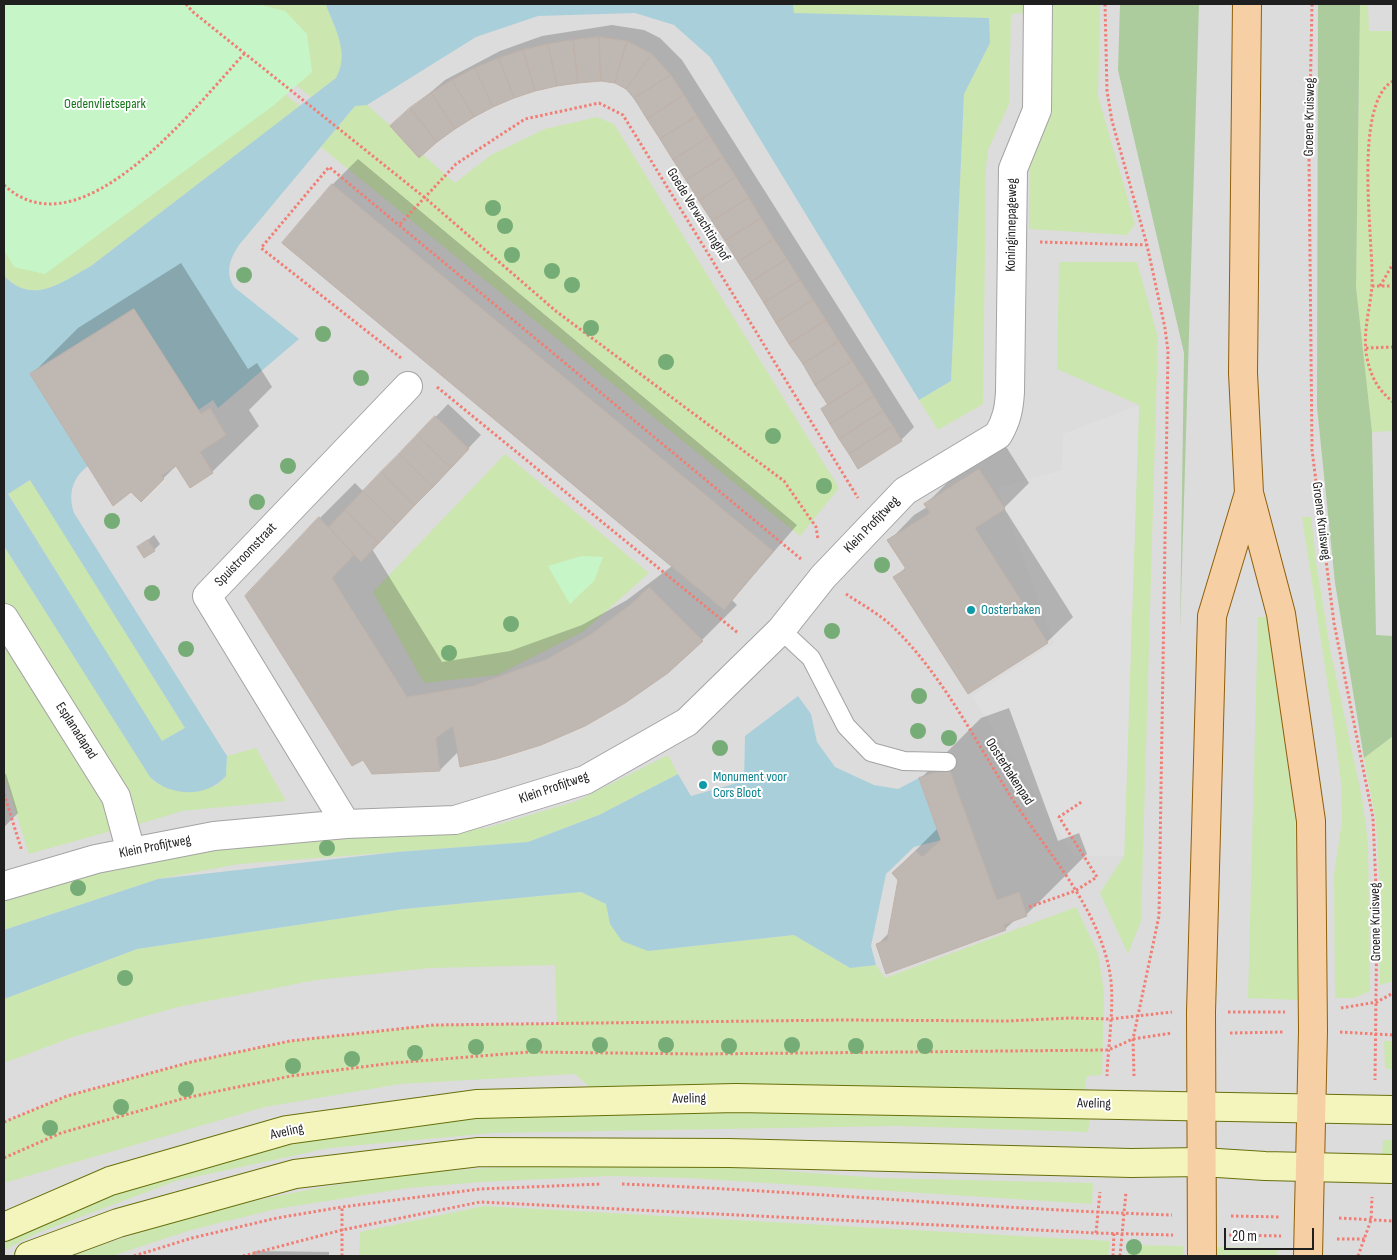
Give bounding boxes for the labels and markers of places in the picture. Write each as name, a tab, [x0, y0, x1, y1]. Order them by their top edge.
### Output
place label: Oosterbaken	[981, 602, 1040, 618]
marker: Oosterbaken	[965, 604, 977, 616]
place label: Monument voor Cors Bloot	[713, 769, 787, 802]
marker: Monument voor Cors Bloot	[697, 779, 709, 791]

